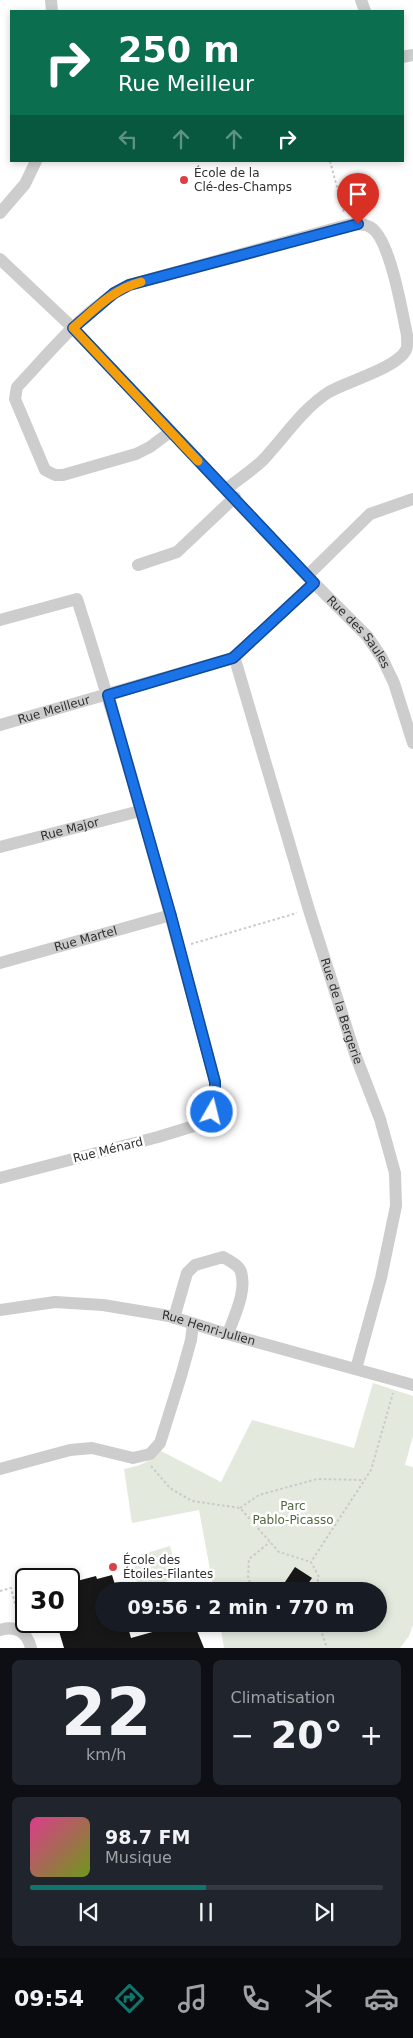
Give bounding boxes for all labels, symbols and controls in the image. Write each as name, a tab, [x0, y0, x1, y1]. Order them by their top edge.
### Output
icon: right	[35, 30, 100, 95]
text: 250 m	[118, 30, 240, 70]
text: Rue Meilleur	[118, 71, 254, 96]
icon: left	[114, 125, 142, 153]
icon: ahead	[167, 125, 195, 153]
icon: ahead	[220, 125, 248, 153]
icon: right	[273, 125, 301, 153]
place label: École de la Clé-des-Champs	[194, 165, 292, 194]
pin	[337, 173, 379, 224]
marker: École de la Clé-des-Champs	[178, 174, 190, 186]
icon: arrive	[344, 180, 372, 208]
street label: Rue des Saules	[324, 593, 393, 671]
street label: Rue Meilleur	[16, 693, 92, 727]
street label: Rue Major	[39, 815, 101, 843]
street label: Rue Martel	[53, 923, 119, 954]
street label: Rue de la Bergerie	[318, 956, 365, 1066]
position arrow	[185, 1085, 237, 1137]
street label: Rue Ménard	[72, 1135, 144, 1165]
street label: Rue Henri-Julien	[161, 1308, 257, 1348]
park label: Parc Pablo-Picasso	[253, 1499, 334, 1527]
place label: École des Étoiles-Filantes	[123, 1552, 213, 1581]
marker: École des Étoiles-Filantes	[107, 1561, 119, 1573]
speed limit sign: 30	[15, 1568, 80, 1633]
text: 09:56 · 2 min · 770 m	[127, 1596, 355, 1618]
text: 22	[61, 1675, 151, 1750]
text: Climatisation	[231, 1688, 335, 1707]
text: 20°	[271, 1713, 343, 1757]
text: −	[231, 1719, 254, 1752]
text: +	[360, 1719, 383, 1752]
text: km/h	[86, 1745, 126, 1764]
text: 98.7 FM	[105, 1826, 190, 1848]
text: Musique	[105, 1848, 172, 1867]
icon: previous	[75, 1898, 103, 1926]
icon: pause	[192, 1898, 220, 1926]
icon: next	[310, 1898, 338, 1926]
icon: directions	[112, 1981, 147, 2016]
icon: music	[175, 1981, 210, 2016]
icon: phone	[238, 1981, 273, 2016]
icon: climate	[301, 1981, 336, 2016]
icon: car	[364, 1981, 399, 2016]
text: 09:54	[14, 1986, 84, 2011]

